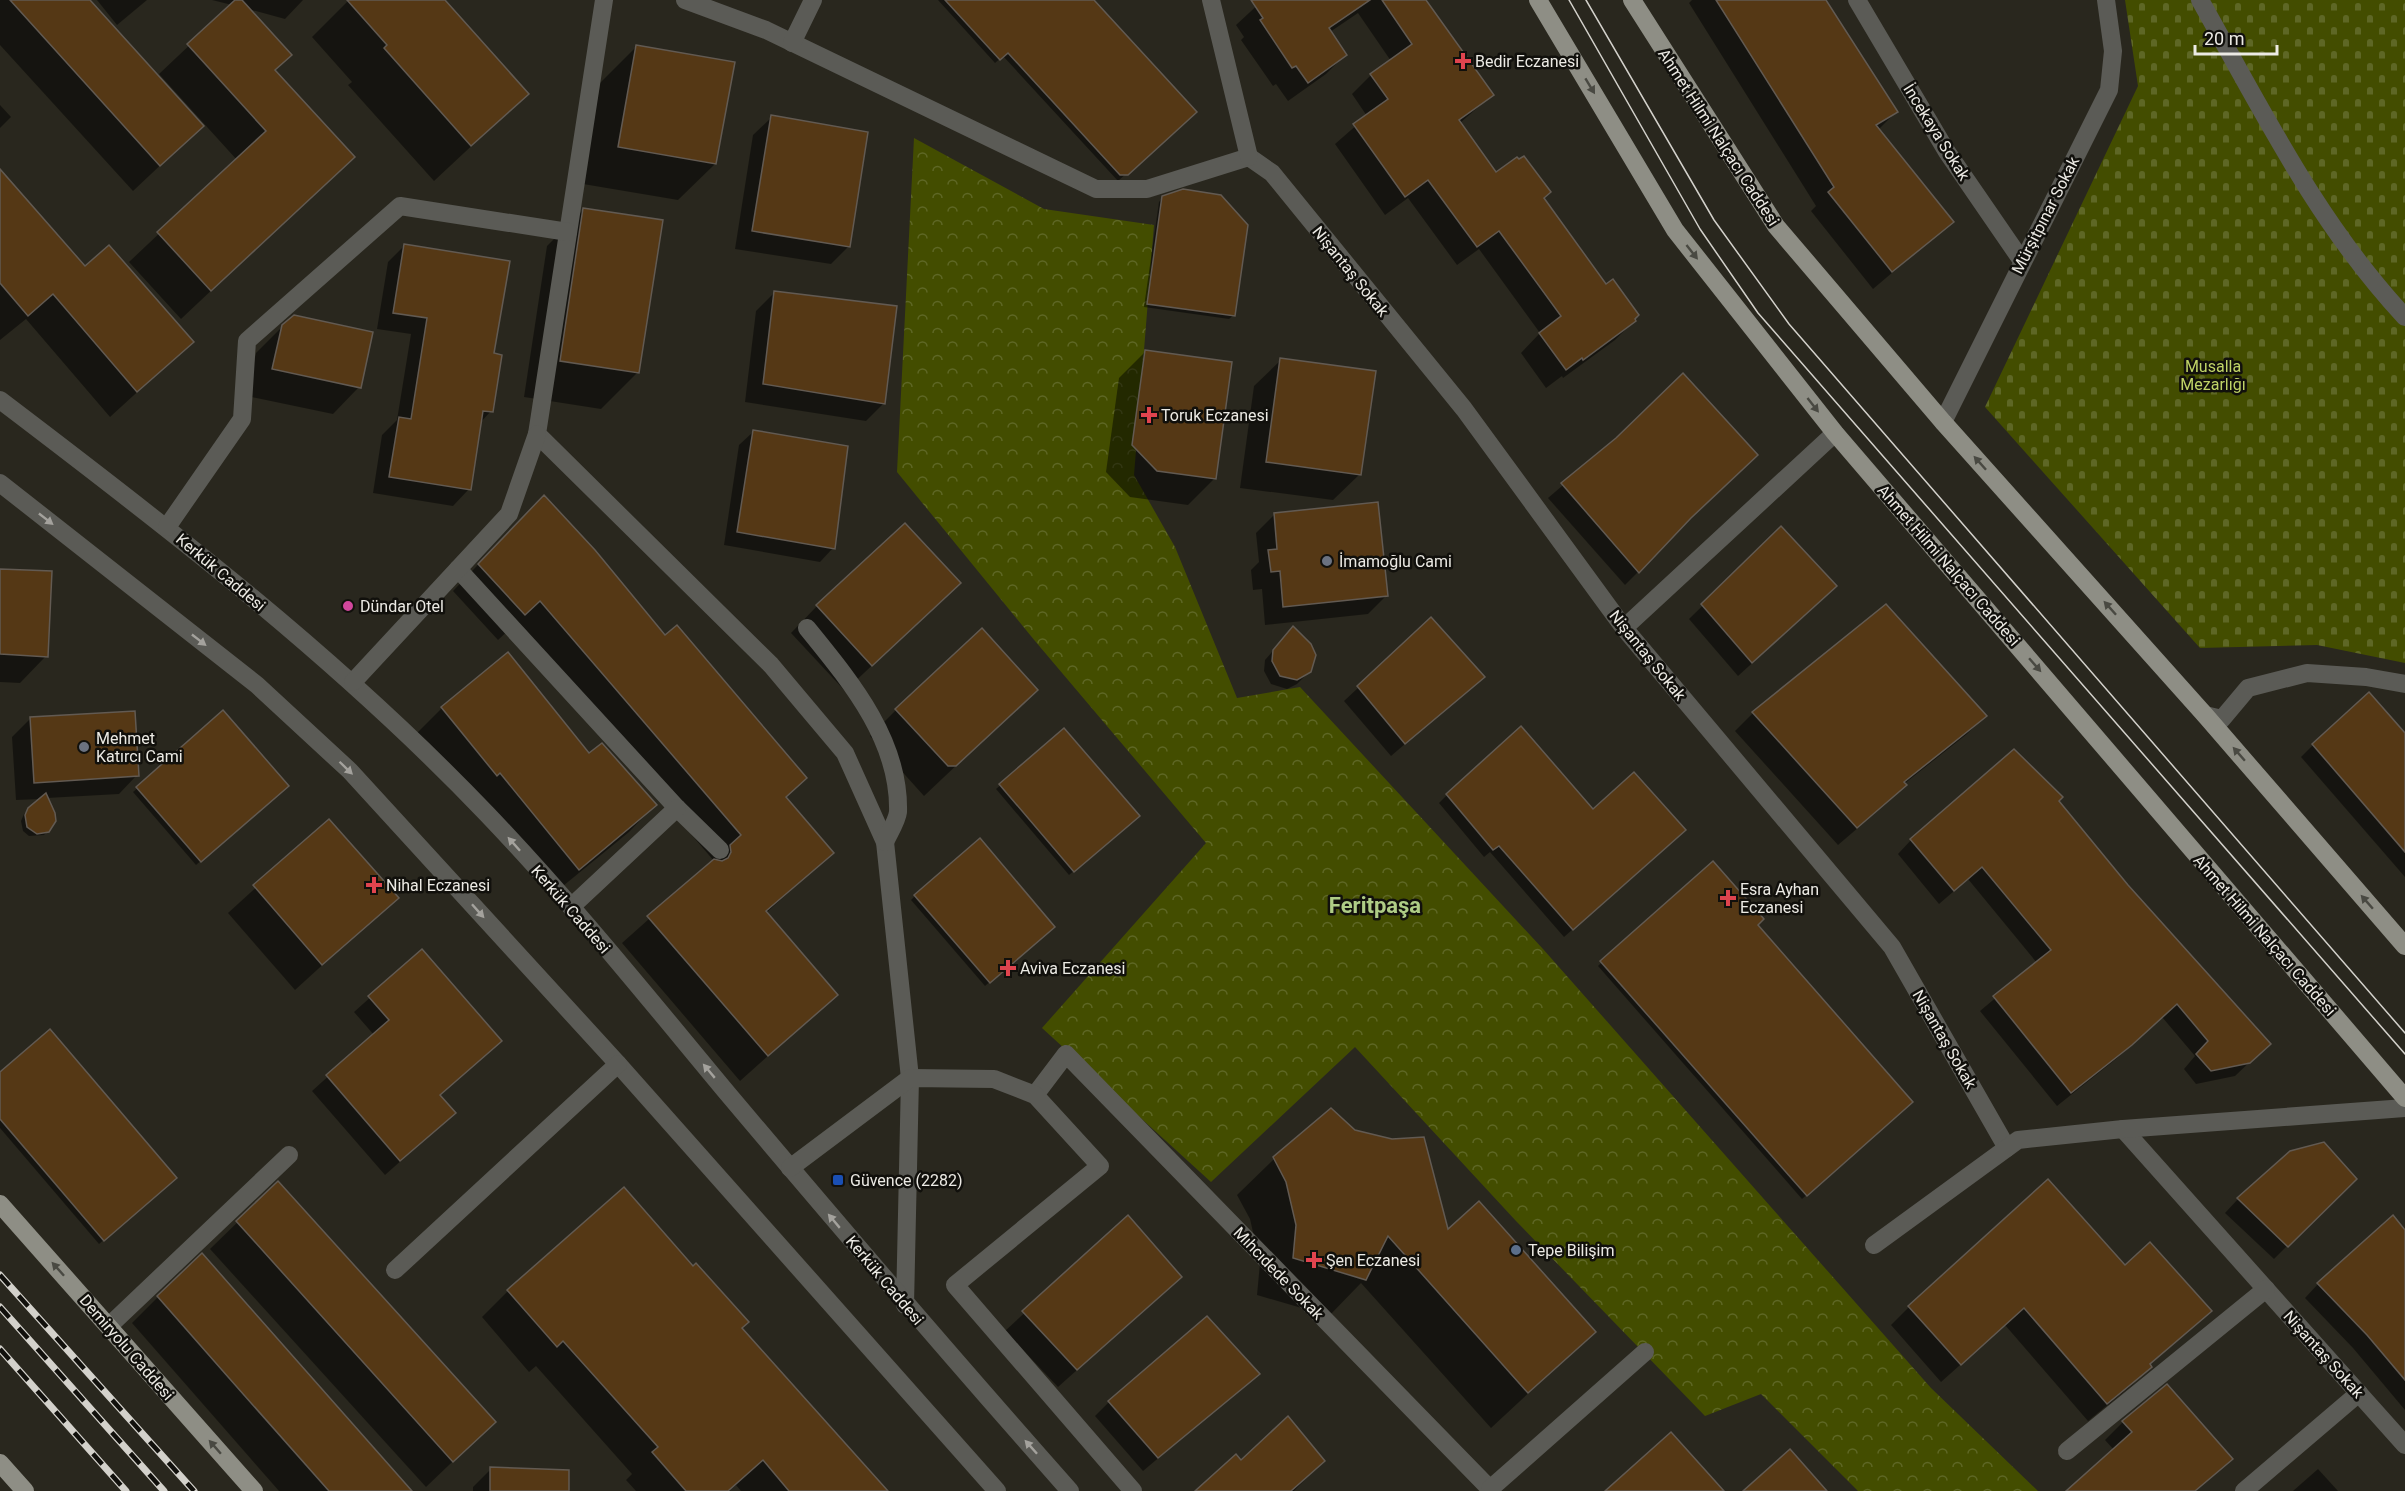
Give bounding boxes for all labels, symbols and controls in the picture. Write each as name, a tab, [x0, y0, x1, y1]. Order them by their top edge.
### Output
scale bar	[2195, 18, 2278, 56]
text: 20 m	[2204, 28, 2244, 49]
street label: Ahmet Hilmi Nalçacı Caddesi	[1654, 45, 1783, 229]
place label: Bedir Eczanesi	[1475, 52, 1579, 71]
marker: Bedir Eczanesi	[1456, 54, 1470, 68]
one-way arrow	[1584, 78, 1595, 94]
street label: İncekaya Sokak	[1899, 80, 1974, 185]
street label: Mürşitpınar Sokak	[2008, 153, 2084, 277]
street label: Nişantaş Sokak	[1308, 222, 1393, 321]
one-way arrow	[1686, 244, 1699, 260]
park label: Musalla Mezarlığı	[2180, 357, 2246, 394]
one-way arrow	[1806, 397, 1819, 413]
place label: Toruk Eczanesi	[1161, 406, 1269, 425]
marker: Toruk Eczanesi	[1142, 408, 1156, 422]
one-way arrow	[1974, 456, 1987, 471]
street label: Ahmet Hilmi Nalçacı Caddesi	[1873, 481, 2024, 650]
one-way arrow	[38, 513, 54, 526]
street label: Kerkük Caddesi	[172, 530, 269, 615]
place label: İmamoğlu Cami	[1339, 552, 1452, 571]
marker: İmamoğlu Cami	[1320, 554, 1334, 568]
place label: Dündar Otel	[360, 597, 444, 616]
marker: Dündar Otel	[341, 599, 355, 613]
one-way arrow	[2103, 601, 2117, 616]
street label: Nişantaş Sokak	[1605, 606, 1690, 705]
one-way arrow	[192, 633, 207, 645]
one-way arrow	[2028, 657, 2041, 672]
place label: Mehmet Katırcı Cami	[96, 729, 183, 766]
marker: Mehmet Katırcı Cami	[77, 740, 91, 754]
one-way arrow	[2233, 747, 2246, 762]
one-way arrow	[338, 761, 353, 775]
one-way arrow	[507, 836, 521, 851]
street label: Ahmet Hilmi Nalçacı Caddesi	[2189, 851, 2340, 1020]
street label: Kerkük Caddesi	[527, 861, 614, 957]
place label: Nihal Eczanesi	[386, 876, 490, 895]
marker: Nihal Eczanesi	[367, 878, 381, 892]
place label: Esra Ayhan Eczanesi	[1740, 880, 1819, 917]
marker: Esra Ayhan Eczanesi	[1721, 891, 1735, 905]
district label: Feritpaşa	[1329, 893, 1421, 918]
one-way arrow	[2361, 895, 2374, 910]
one-way arrow	[471, 904, 485, 919]
place label: Aviva Eczanesi	[1020, 959, 1125, 978]
marker: Aviva Eczanesi	[1001, 961, 1015, 975]
street label: Nişantaş Sokak	[1909, 987, 1981, 1093]
one-way arrow	[703, 1064, 716, 1079]
place label: Güvence (2282)	[850, 1171, 963, 1190]
marker: Güvence (2282)	[831, 1173, 845, 1187]
one-way arrow	[829, 1213, 841, 1228]
street label: Mıhcıdede Sokak	[1230, 1223, 1328, 1324]
street label: Kerkük Caddesi	[842, 1232, 927, 1329]
place label: Tepe Bilişim	[1528, 1241, 1615, 1260]
marker: Tepe Bilişim	[1509, 1243, 1523, 1257]
place label: Şen Eczanesi	[1326, 1251, 1420, 1270]
marker: Şen Eczanesi	[1307, 1253, 1321, 1267]
one-way arrow	[52, 1262, 65, 1277]
street label: Demiryolu Caddesi	[76, 1291, 178, 1404]
street label: Nişantaş Sokak	[2279, 1307, 2368, 1403]
one-way arrow	[209, 1440, 222, 1455]
one-way arrow	[1025, 1440, 1038, 1455]

